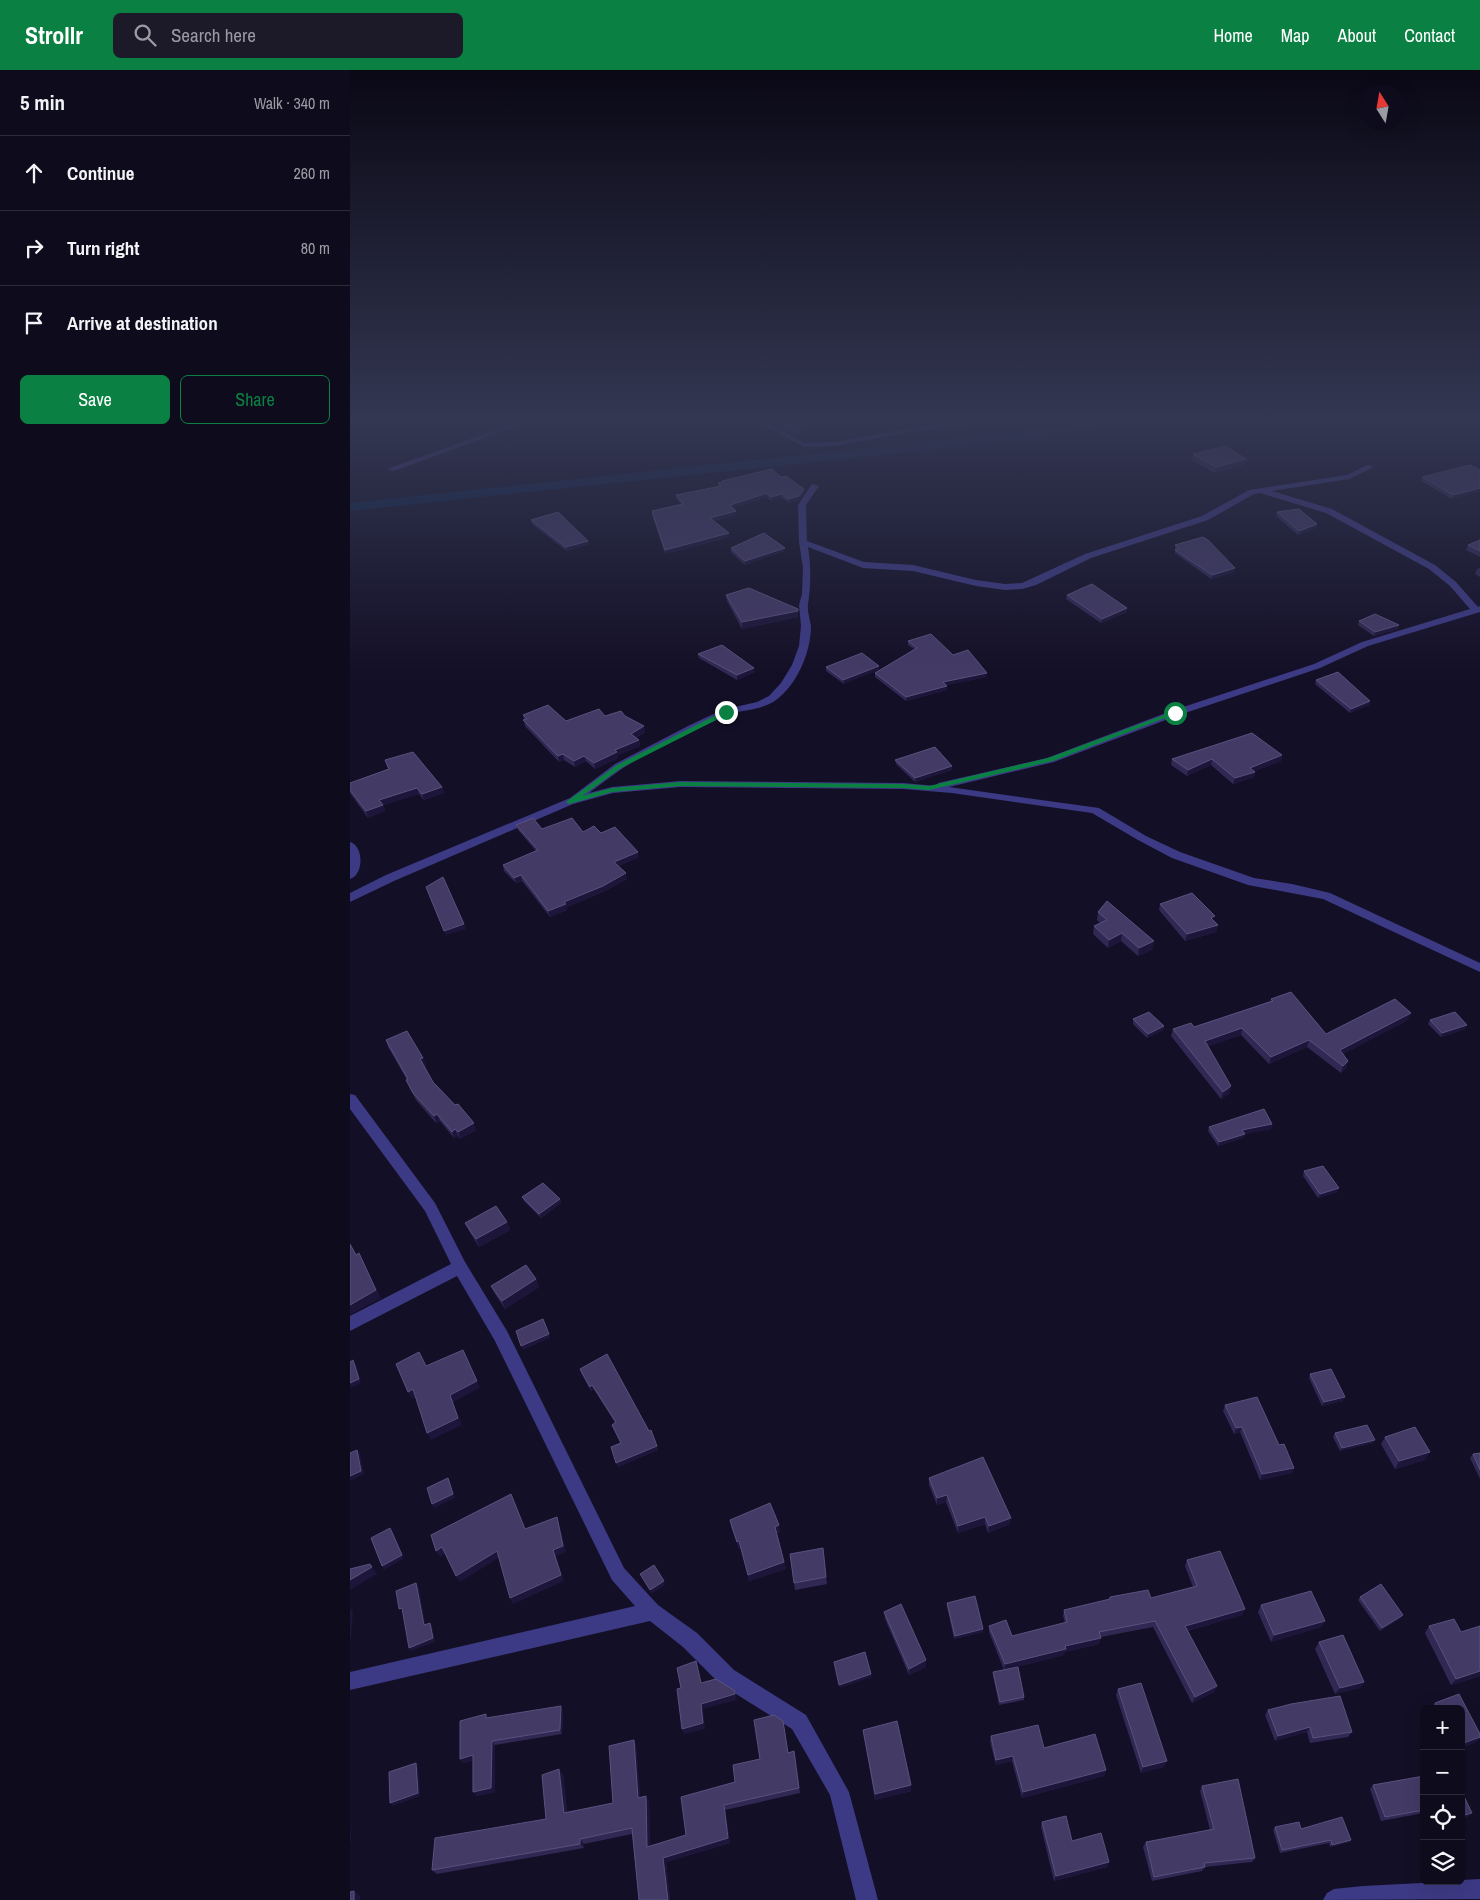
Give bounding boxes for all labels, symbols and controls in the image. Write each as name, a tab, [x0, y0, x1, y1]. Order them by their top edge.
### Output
search box	[113, 13, 463, 58]
text: Strollr	[25, 19, 83, 51]
icon: search	[131, 21, 159, 49]
text: Search here	[171, 22, 256, 48]
text: Home	[1213, 23, 1253, 48]
text: Map	[1281, 23, 1310, 48]
text: About	[1338, 23, 1376, 48]
text: Contact	[1404, 23, 1455, 48]
north arrow	[1360, 85, 1405, 130]
text: 5 min	[20, 88, 65, 117]
text: Walk · 340 m	[254, 92, 330, 114]
icon: ahead	[20, 159, 48, 187]
text: Continue	[67, 160, 135, 186]
text: 260 m	[294, 162, 330, 184]
icon: right	[20, 234, 48, 262]
text: Turn right	[67, 235, 139, 261]
text: 80 m	[301, 237, 330, 259]
icon: arrive	[20, 309, 48, 337]
text: Arrive at destination	[67, 310, 218, 336]
button: Save	[20, 375, 170, 424]
button: Share	[180, 375, 330, 424]
route end	[715, 701, 738, 724]
route start	[1164, 702, 1187, 725]
map controls	[1420, 1705, 1465, 1885]
button: +	[1420, 1705, 1465, 1750]
button: −	[1420, 1750, 1465, 1795]
button: locate	[1420, 1795, 1465, 1840]
button: layers	[1420, 1840, 1465, 1885]

